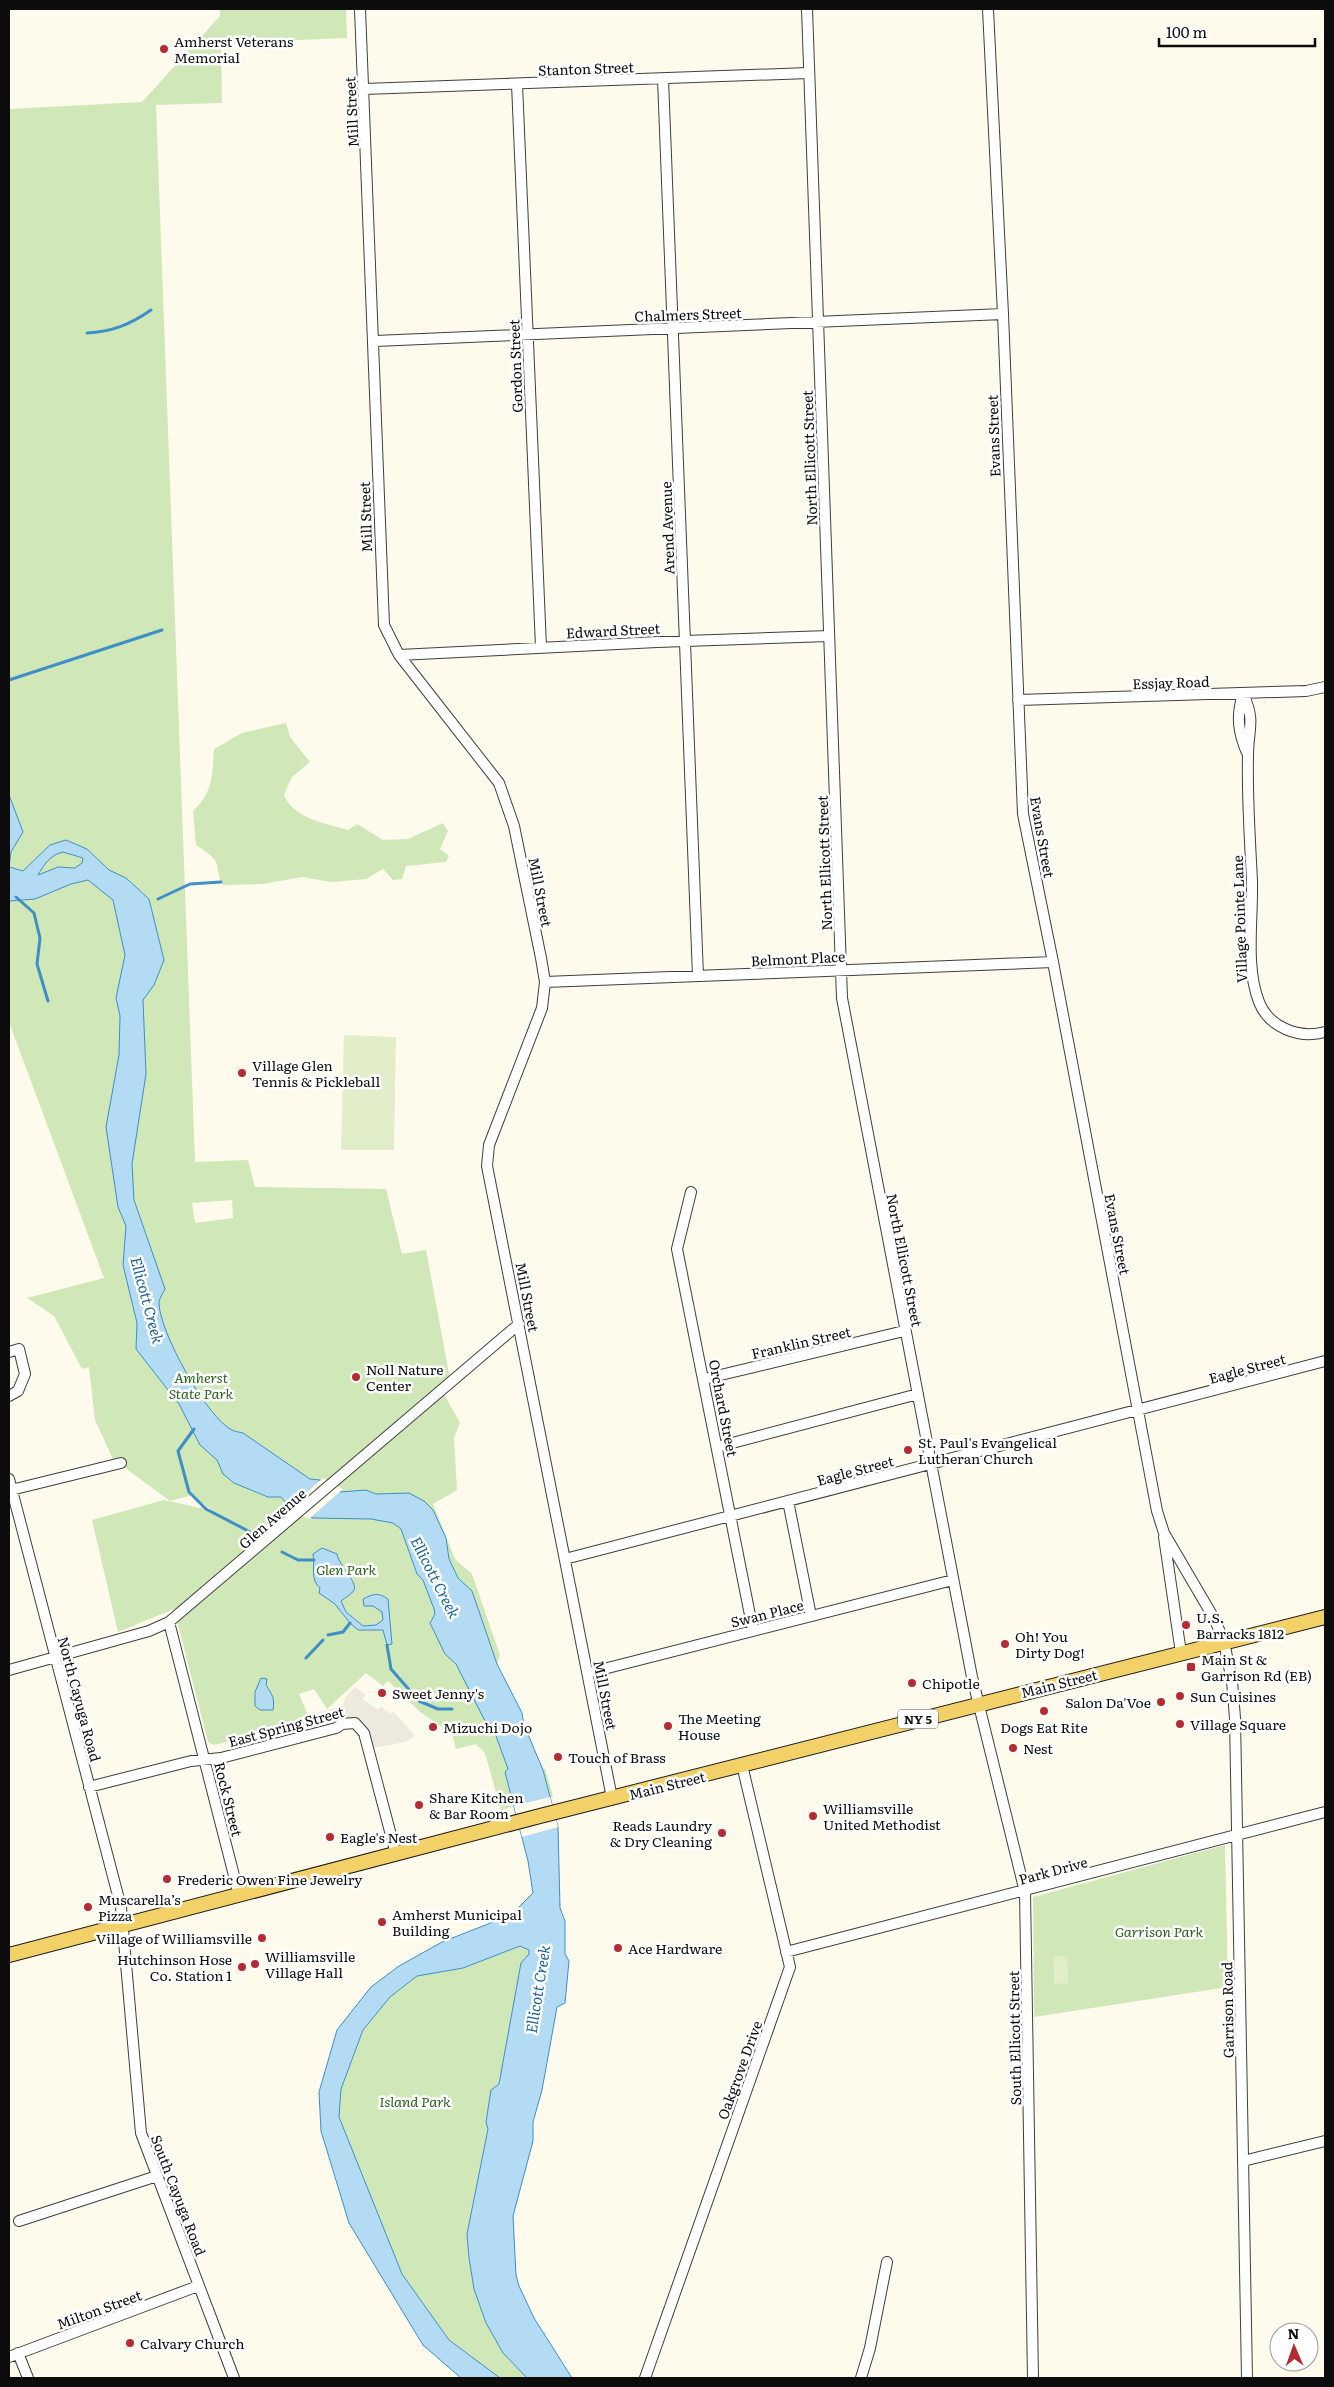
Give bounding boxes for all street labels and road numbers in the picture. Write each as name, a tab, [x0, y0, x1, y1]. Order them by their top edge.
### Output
street label: Stanton Street	[538, 56, 635, 80]
street label: Mill Street	[339, 76, 363, 148]
street label: Chalmers Street	[634, 302, 742, 326]
street label: Gordon Street	[503, 319, 527, 413]
street label: North Ellicott Street	[797, 390, 821, 526]
street label: Evans Street	[982, 394, 1004, 478]
street label: Mill Street	[354, 481, 376, 553]
street label: Arend Avenue	[655, 481, 679, 575]
street label: Edward Street	[565, 618, 661, 642]
street label: Essjay Road	[1132, 671, 1210, 693]
street label: North Ellicott Street	[812, 795, 836, 931]
street label: Evans Street	[1026, 795, 1060, 880]
street label: Mill Street	[524, 855, 558, 929]
street label: Village Pointe Lane	[1227, 855, 1251, 983]
street label: Belmont Place	[750, 946, 846, 970]
street label: North Ellicott Street	[882, 1192, 928, 1329]
street label: Evans Street	[1100, 1192, 1136, 1277]
street label: Mill Street	[511, 1260, 545, 1334]
street label: Franklin Street	[749, 1321, 853, 1363]
street label: Eagle Street	[1206, 1348, 1288, 1388]
street label: Orchard Street	[705, 1358, 743, 1459]
street label: Eagle Street	[814, 1450, 896, 1490]
street label: Glen Avenue	[234, 1483, 310, 1553]
street label: Swan Place	[728, 1594, 806, 1632]
street label: North Cayuga Road	[54, 1634, 106, 1764]
street label: Mill Street	[589, 1658, 623, 1732]
street label: Main Street	[1019, 1664, 1100, 1702]
street label: East Spring Street	[226, 1701, 346, 1751]
road number: NY 5	[898, 1710, 938, 1728]
street label: Rock Street	[210, 1760, 248, 1839]
street label: Main Street	[627, 1766, 708, 1804]
street label: Park Drive	[1016, 1851, 1090, 1889]
street label: Garrison Road	[1216, 1961, 1238, 2058]
street label: South Ellicott Street	[1003, 1970, 1025, 2106]
street label: Oakgrove Drive	[712, 2018, 766, 2122]
street label: South Cayuga Road	[147, 2132, 211, 2259]
street label: Milton Street	[54, 2284, 145, 2334]

